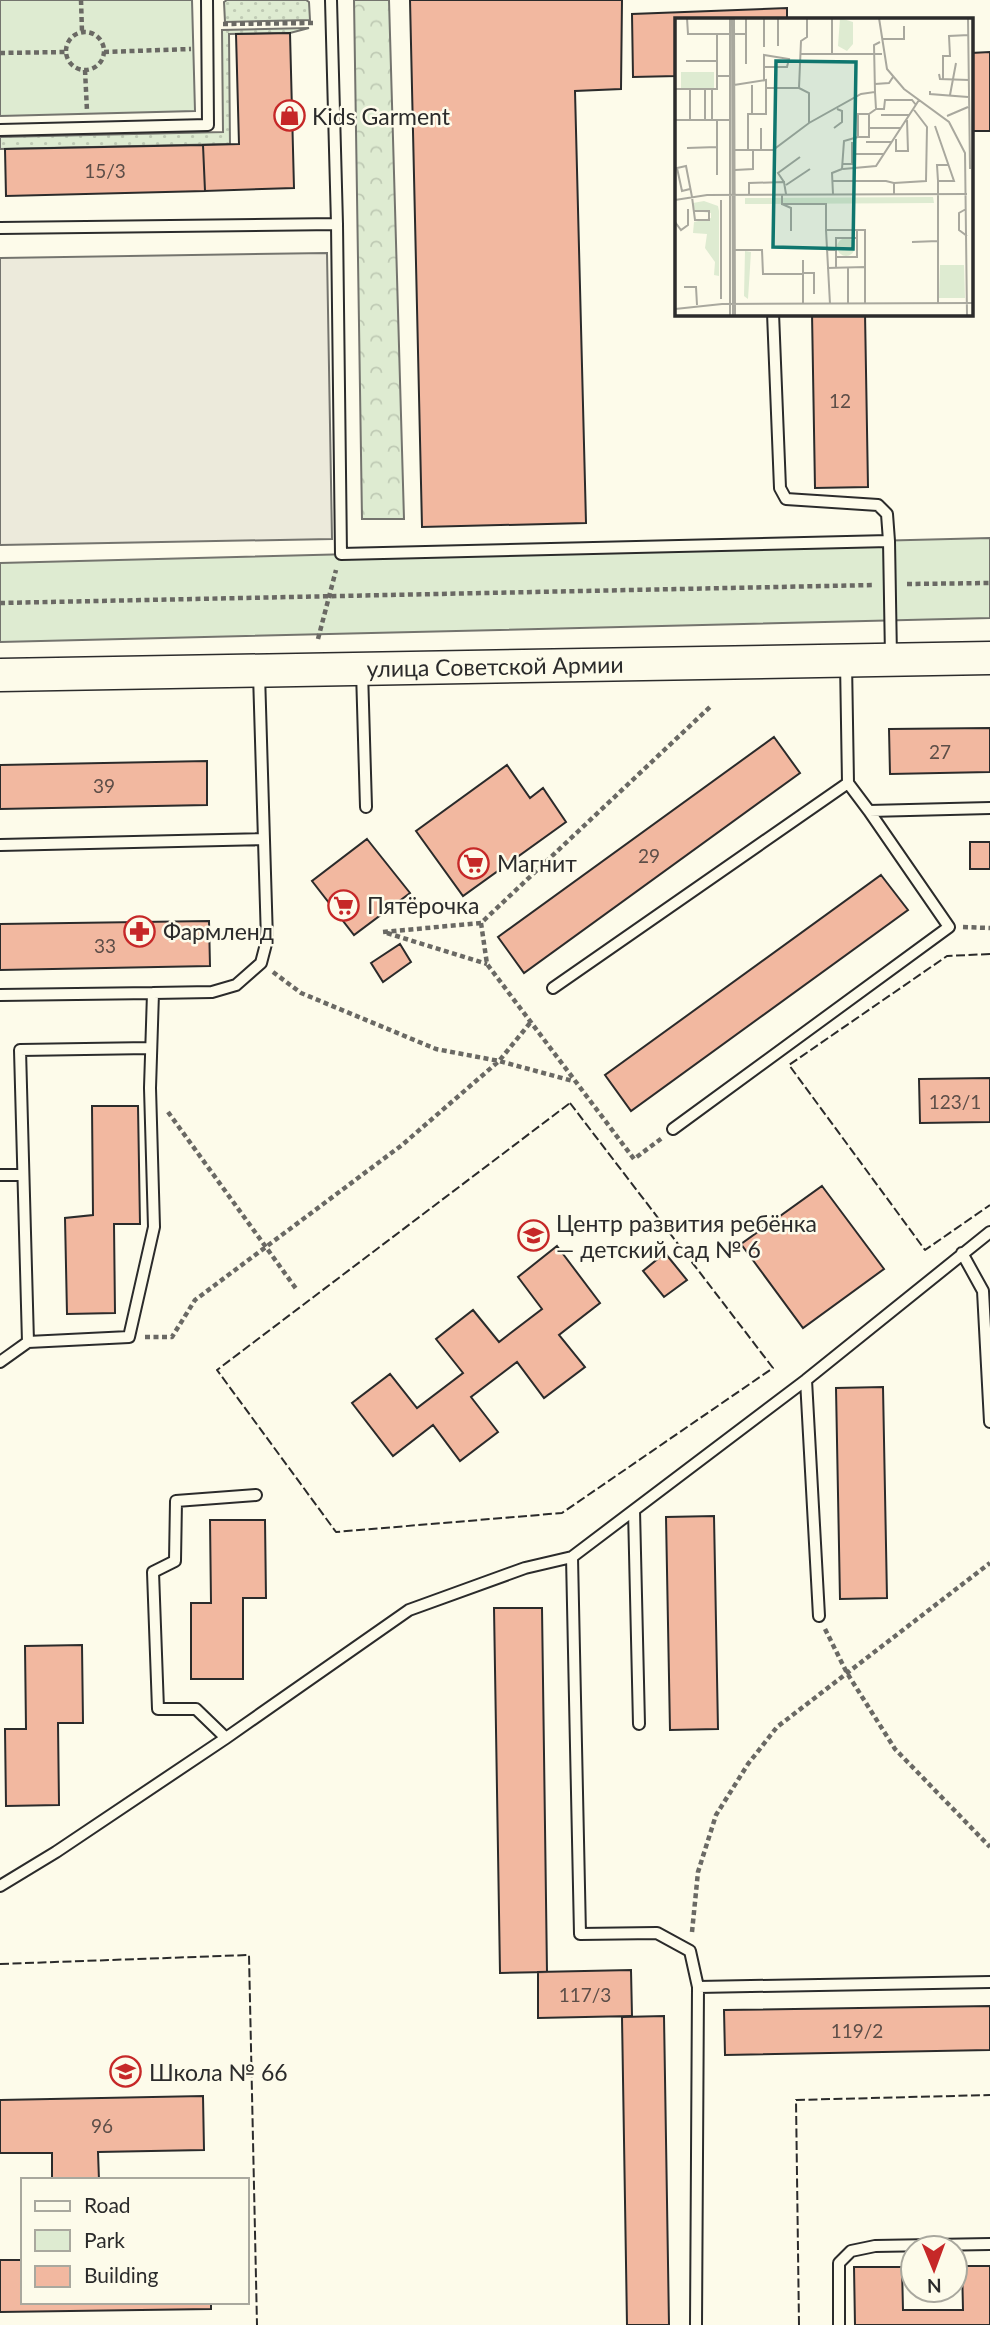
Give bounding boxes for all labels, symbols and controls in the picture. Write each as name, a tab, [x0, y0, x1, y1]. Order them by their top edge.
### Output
inset map	[675, 18, 972, 315]
shop icon: Kids Garment	[272, 99, 306, 133]
place label: Kids Garment	[312, 102, 451, 130]
house number: 15/3	[84, 159, 126, 182]
house number: 12	[829, 389, 851, 412]
street label: улица Советской Армии	[366, 650, 624, 682]
house number: 27	[929, 740, 951, 763]
house number: 39	[93, 774, 115, 797]
house number: 29	[638, 844, 660, 867]
supermarket icon: Магнит	[457, 846, 491, 880]
place label: Магнит	[497, 849, 577, 877]
supermarket icon: Пятёрочка	[327, 888, 361, 922]
place label: Пятёрочка	[367, 891, 479, 919]
pharmacy icon: Фармленд	[123, 914, 157, 948]
place label: Фармленд	[163, 917, 274, 945]
house number: 33	[94, 934, 116, 957]
house number: 123/1	[929, 1090, 981, 1113]
place label: Центр развития ребёнка — детский сад № 6	[556, 1209, 817, 1263]
school or university icon: Центр развития ребёнка — детский сад № 6	[516, 1219, 550, 1253]
house number: 117/3	[559, 1983, 611, 2006]
house number: 119/2	[831, 2019, 883, 2042]
school or university icon: Школа № 66	[109, 2055, 143, 2089]
place label: Школа № 66	[149, 2058, 288, 2086]
house number: 96	[91, 2114, 113, 2137]
legend	[21, 2178, 248, 2304]
text: Road	[84, 2192, 131, 2217]
text: Park	[84, 2227, 125, 2252]
north arrow	[899, 2234, 969, 2304]
text: Building	[84, 2262, 159, 2287]
text: N	[927, 2275, 942, 2298]

